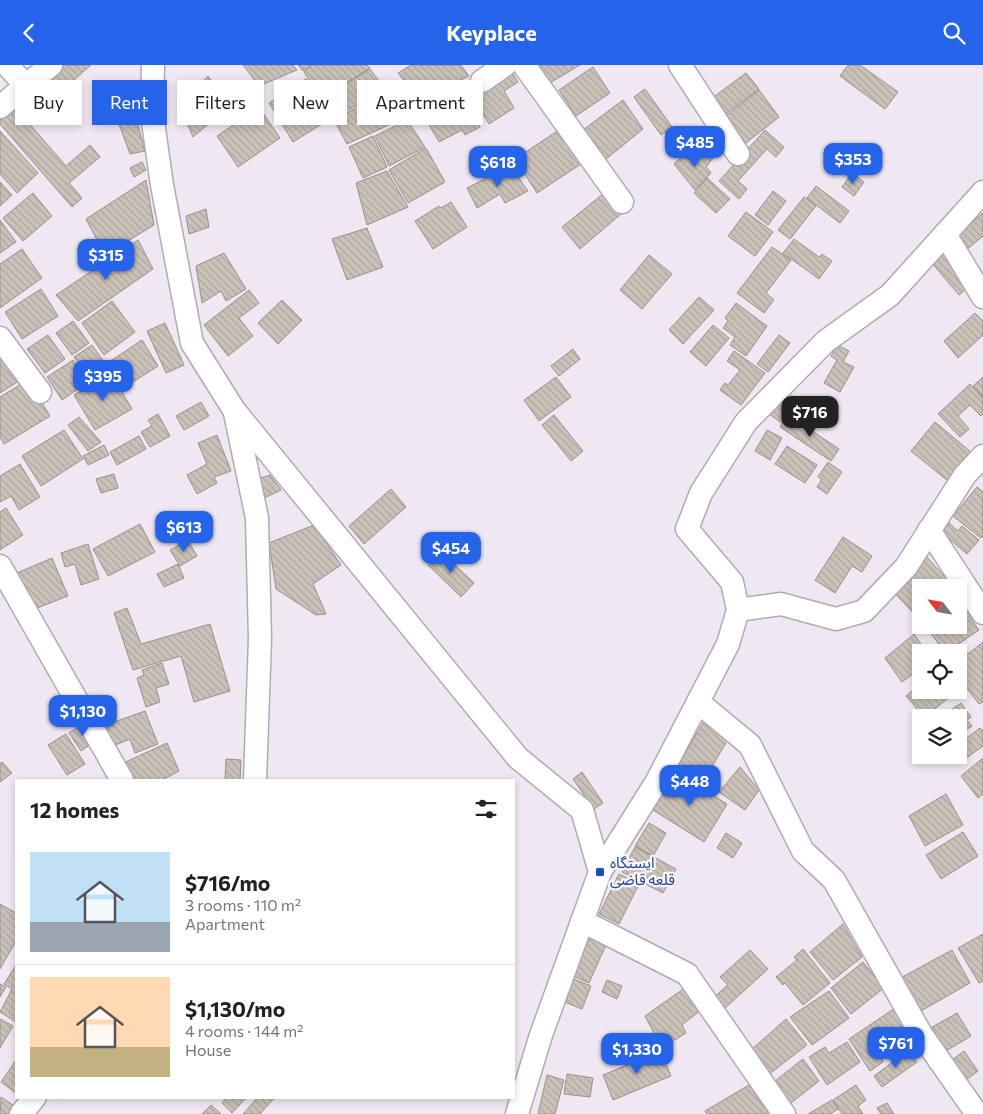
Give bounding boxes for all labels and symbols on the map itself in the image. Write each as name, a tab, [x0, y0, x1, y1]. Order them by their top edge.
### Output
pin: $485	[665, 126, 725, 168]
pin: $353	[823, 143, 883, 185]
pin: $618	[468, 145, 528, 188]
pin: $315	[76, 239, 136, 281]
pin: $395	[73, 359, 133, 402]
pin: $716	[780, 395, 840, 438]
pin: $613	[154, 511, 214, 553]
pin: $454	[421, 531, 481, 574]
north arrow	[912, 579, 968, 634]
pin: $1,130	[42, 695, 124, 737]
pin: $448	[660, 765, 720, 807]
place label: ایستگاه قلعه قاضی	[610, 853, 675, 889]
marker: ایستگاه قلعه قاضی	[594, 866, 606, 878]
pin: $761	[866, 1027, 926, 1069]
pin: $1,330	[596, 1033, 678, 1075]

